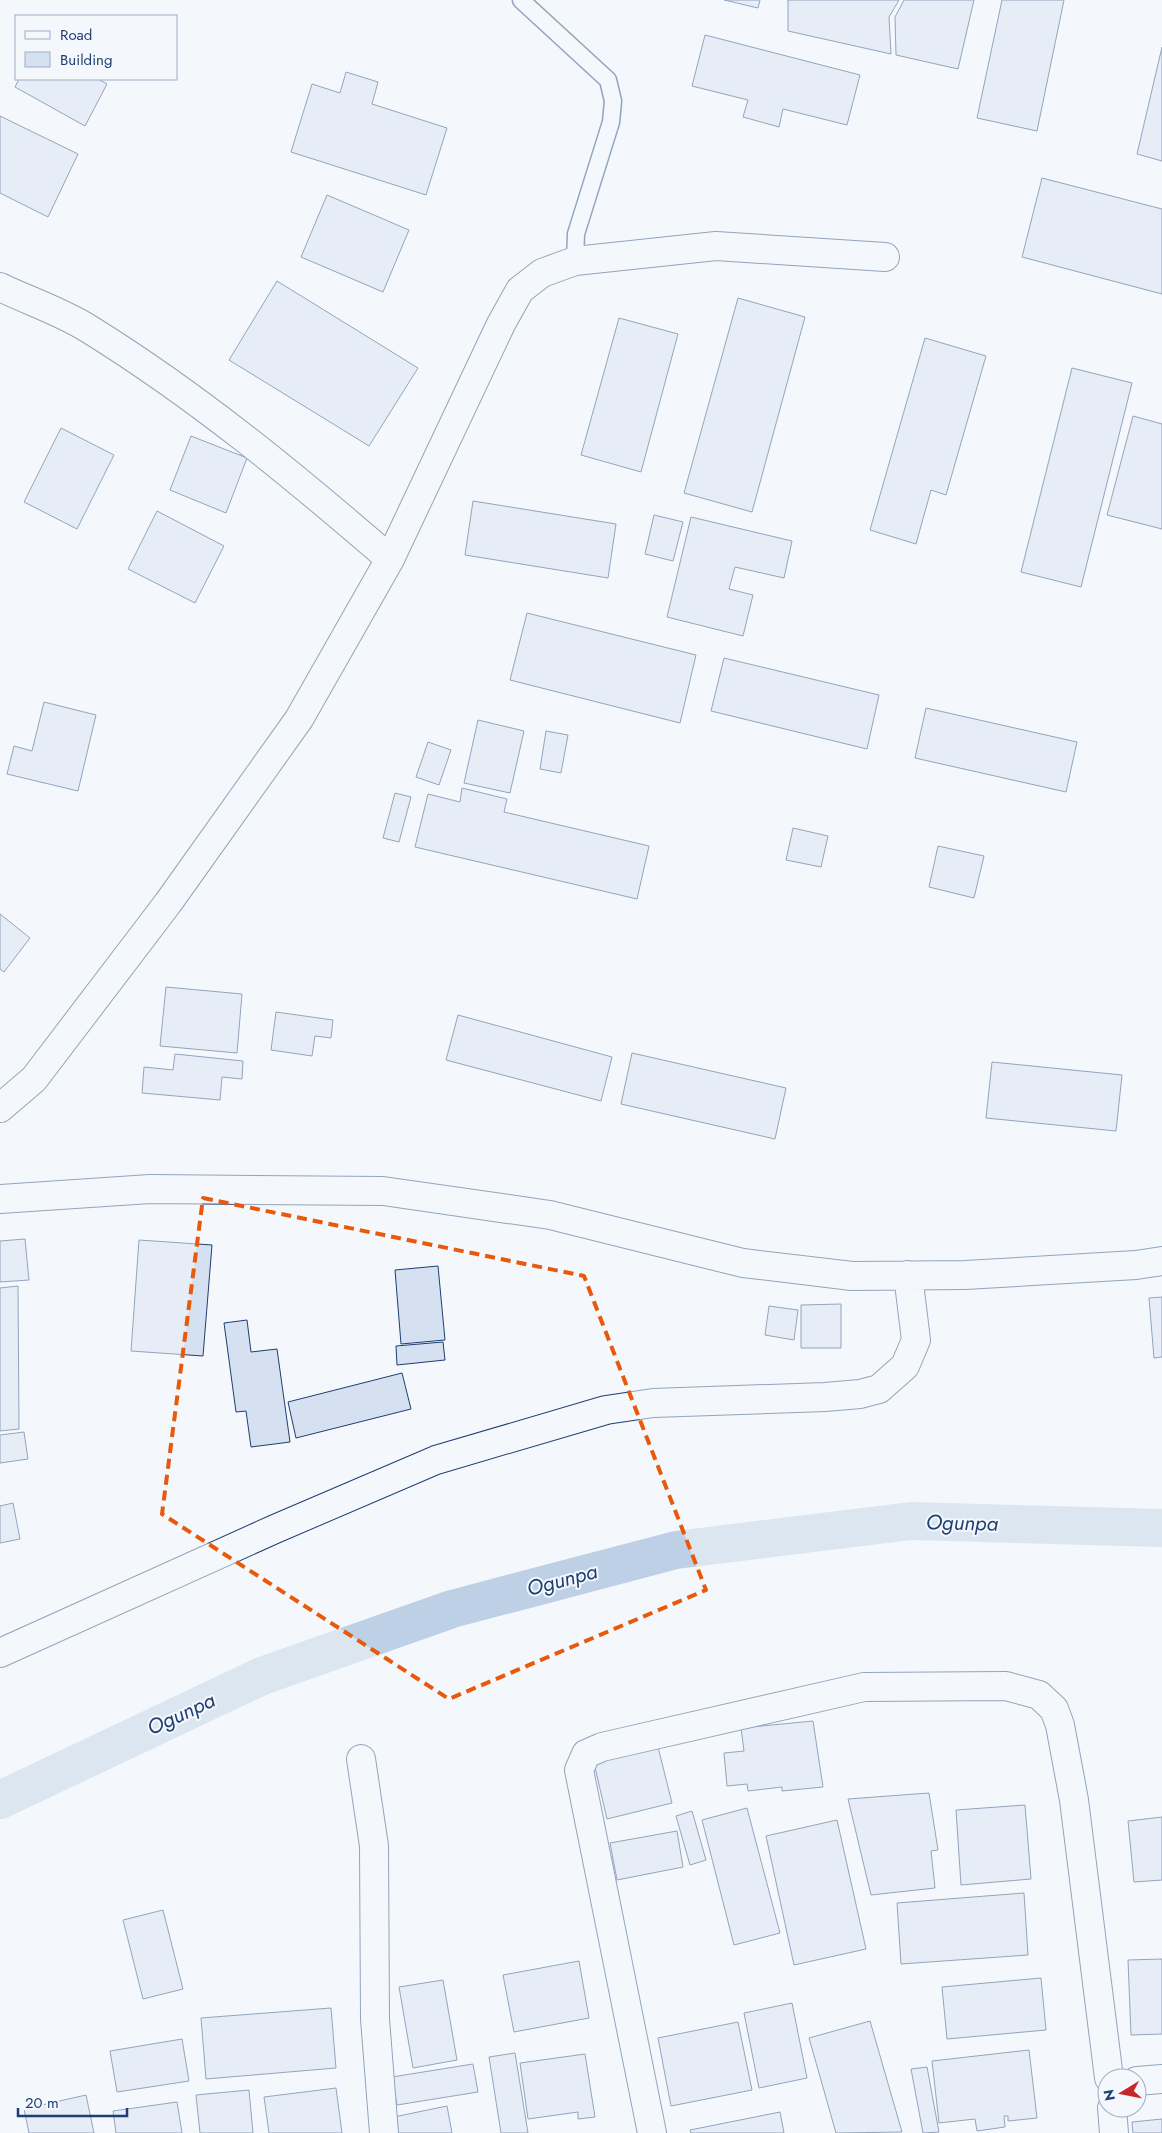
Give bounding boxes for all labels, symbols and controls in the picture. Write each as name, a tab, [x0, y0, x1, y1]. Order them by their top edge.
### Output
legend	[15, 15, 178, 80]
text: Road	[60, 24, 92, 46]
text: Building	[60, 49, 112, 71]
water label: Ogunpa	[926, 1507, 999, 1539]
water label: Ogunpa	[523, 1556, 601, 1604]
water label: Ogunpa	[142, 1685, 220, 1743]
north arrow	[1097, 2068, 1147, 2118]
scale bar	[18, 2086, 126, 2118]
text: N	[1098, 2088, 1120, 2102]
text: 20 m	[25, 2092, 59, 2114]

